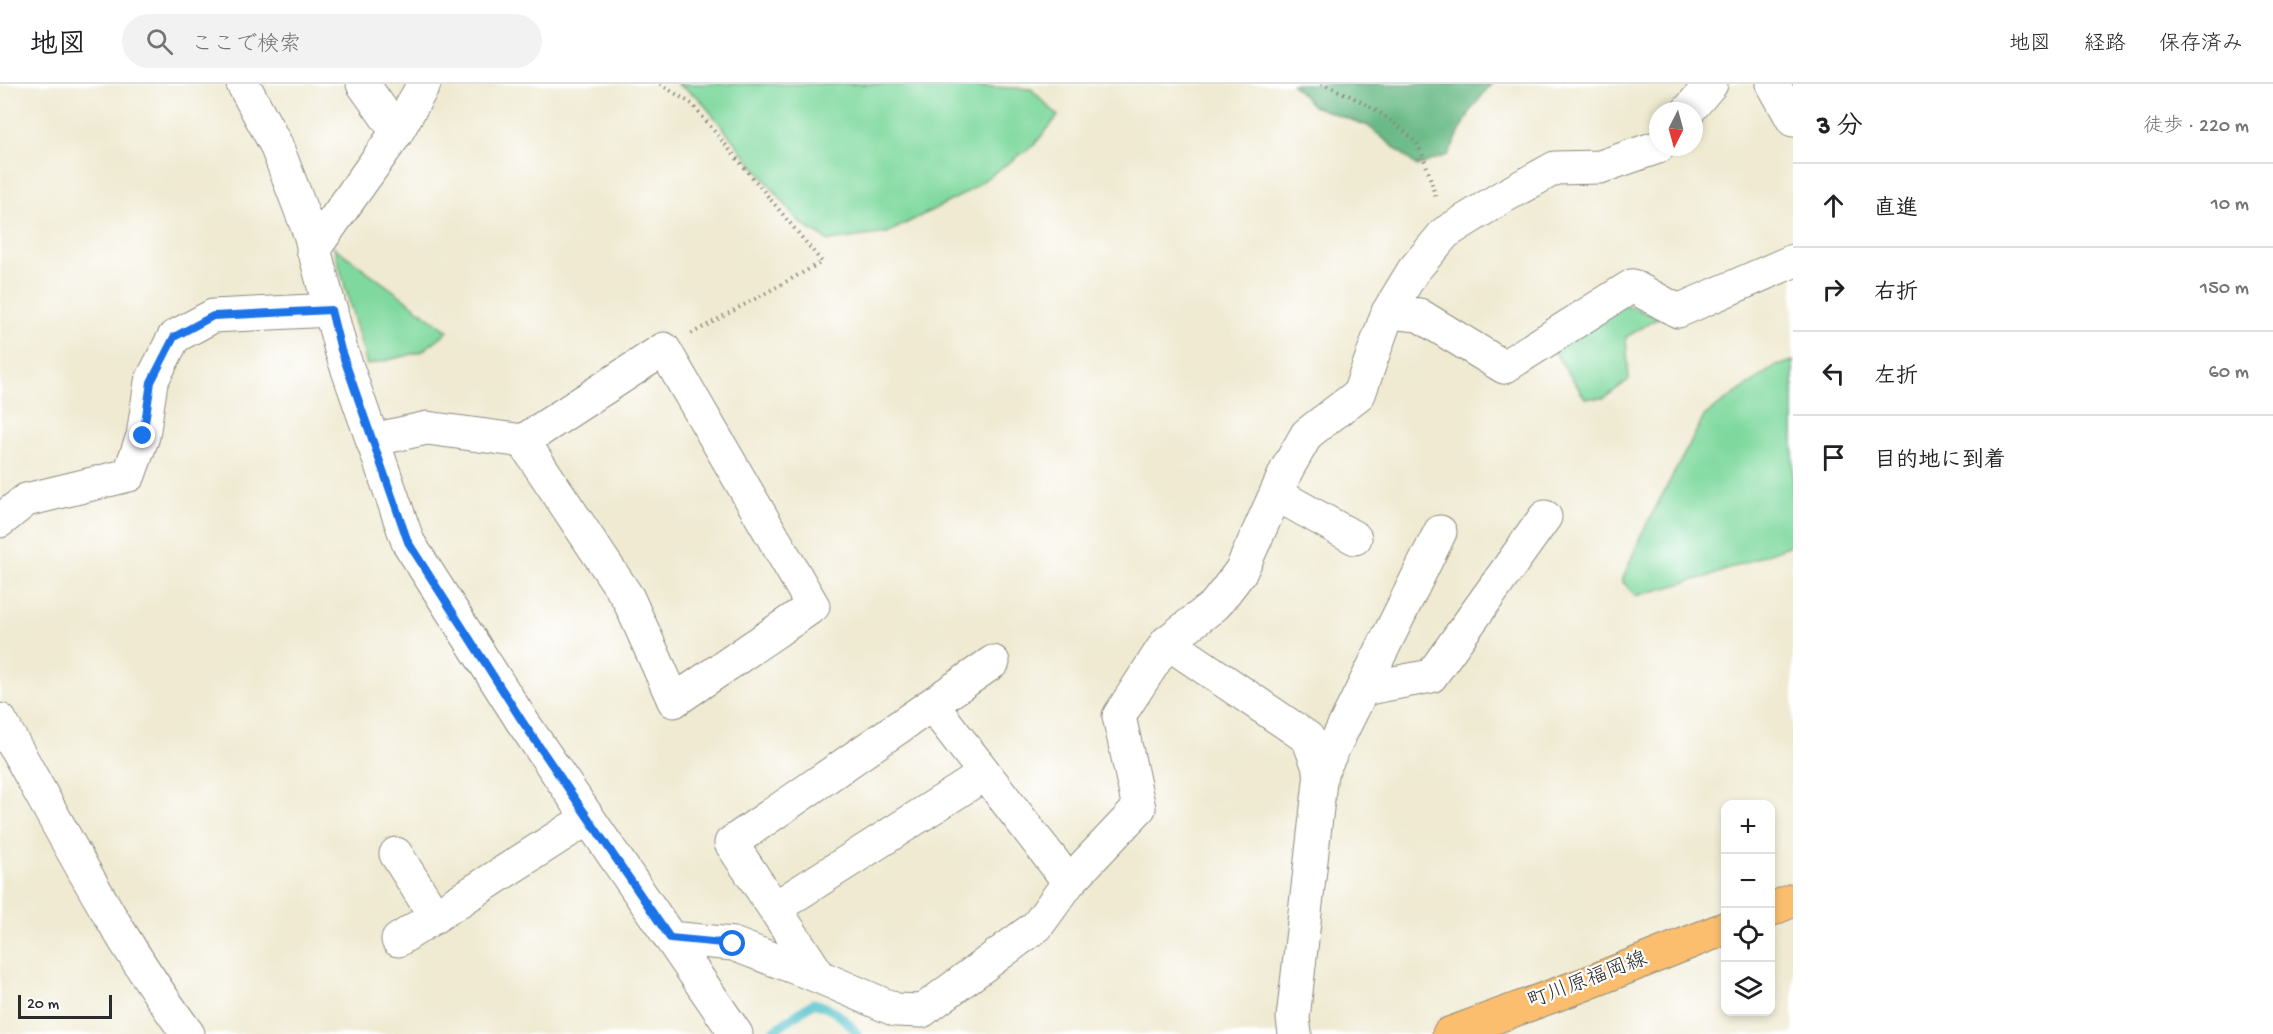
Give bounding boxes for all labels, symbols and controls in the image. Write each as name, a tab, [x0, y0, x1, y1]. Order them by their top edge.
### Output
search box	[122, 14, 542, 68]
icon: search	[143, 25, 176, 58]
text: 地図	[30, 30, 86, 63]
text: ここで検索	[191, 33, 301, 59]
text: 地図	[2009, 33, 2051, 58]
text: 経路	[2084, 33, 2126, 58]
text: 保存済み	[2159, 33, 2243, 58]
north arrow	[1649, 102, 1703, 156]
text: 3 分	[1817, 113, 1863, 144]
text: 徒歩 · 220 m	[2143, 116, 2249, 139]
icon: ahead	[1817, 189, 1850, 222]
text: 10 m	[2211, 194, 2249, 217]
text: 直進	[1874, 197, 1918, 223]
icon: right	[1817, 273, 1850, 306]
text: 150 m	[2200, 278, 2249, 301]
text: 右折	[1874, 281, 1918, 307]
icon: left	[1817, 357, 1850, 390]
text: 60 m	[2209, 362, 2249, 385]
text: 左折	[1874, 365, 1918, 391]
route end	[129, 422, 155, 448]
icon: arrive	[1817, 441, 1850, 474]
text: 目的地に到着	[1874, 449, 2006, 475]
map controls	[1721, 800, 1775, 1016]
button: +	[1721, 800, 1775, 854]
button: −	[1721, 854, 1775, 908]
button: locate	[1721, 908, 1775, 962]
route start	[719, 930, 745, 956]
street label: 町川原福岡線	[1524, 947, 1651, 1016]
button: layers	[1721, 962, 1775, 1016]
scale bar	[18, 992, 112, 1020]
text: 20 m	[27, 996, 59, 1015]

